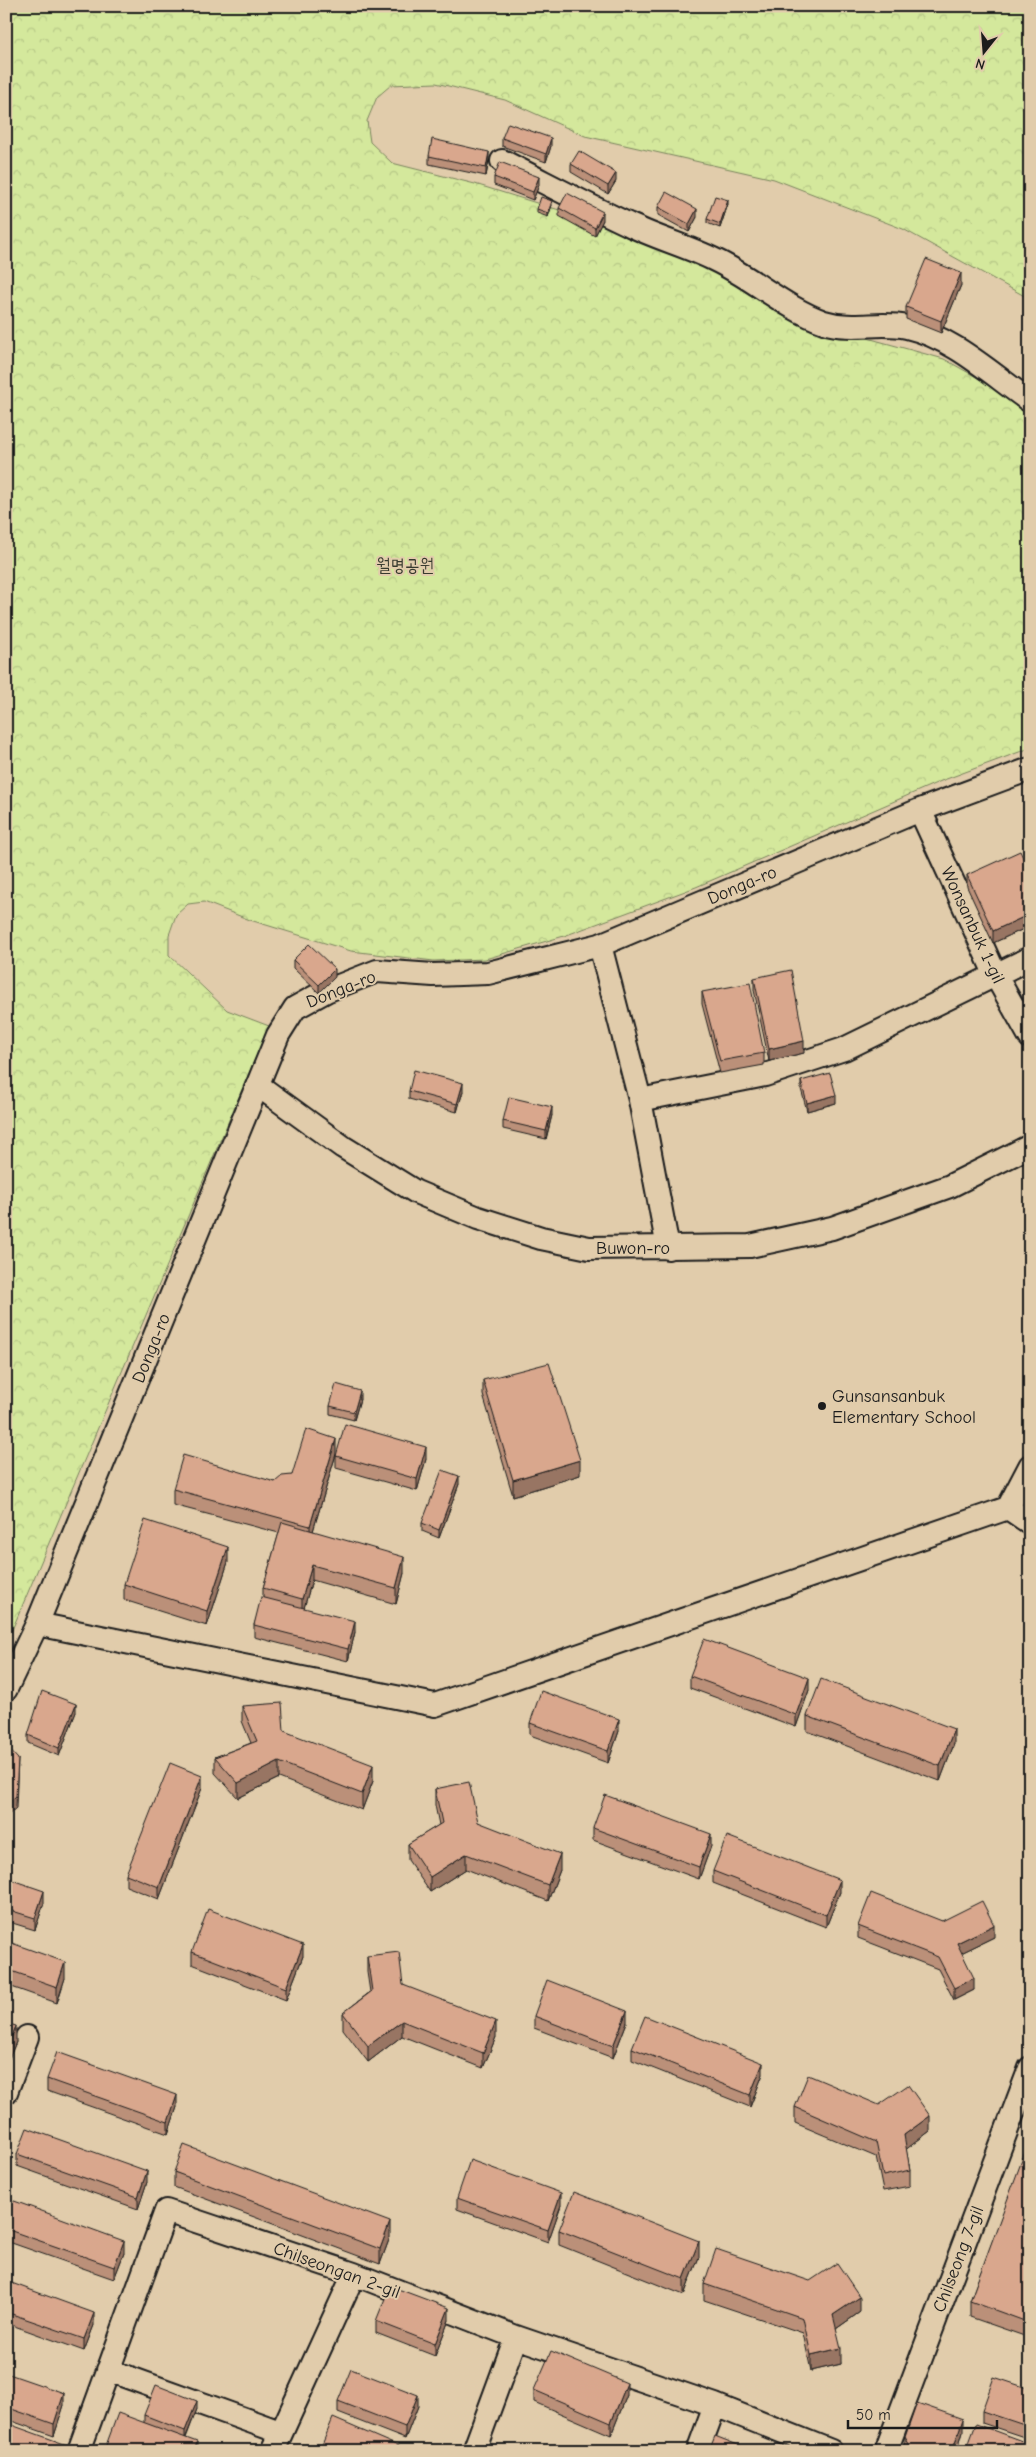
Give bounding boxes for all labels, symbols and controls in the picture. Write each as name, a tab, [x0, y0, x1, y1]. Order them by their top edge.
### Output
north arrow	[958, 28, 1008, 78]
text: N	[973, 54, 987, 73]
park label: 월명공원	[376, 555, 434, 576]
street label: Donga-ro	[704, 861, 780, 909]
street label: Wonsanbuk 1-gil	[936, 863, 1009, 987]
street label: Donga-ro	[303, 966, 379, 1013]
street label: Buwon-ro	[596, 1238, 670, 1259]
street label: Donga-ro	[128, 1310, 175, 1386]
place label: Gunsansanbuk Elementary School	[832, 1386, 976, 1428]
marker: Gunsansanbuk Elementary School	[816, 1400, 828, 1412]
street label: Chilseong 7-gil	[929, 2203, 988, 2315]
street label: Chilseongan 2-gil	[270, 2238, 403, 2303]
scale bar	[848, 2397, 997, 2429]
text: 50 m	[856, 2406, 891, 2424]

